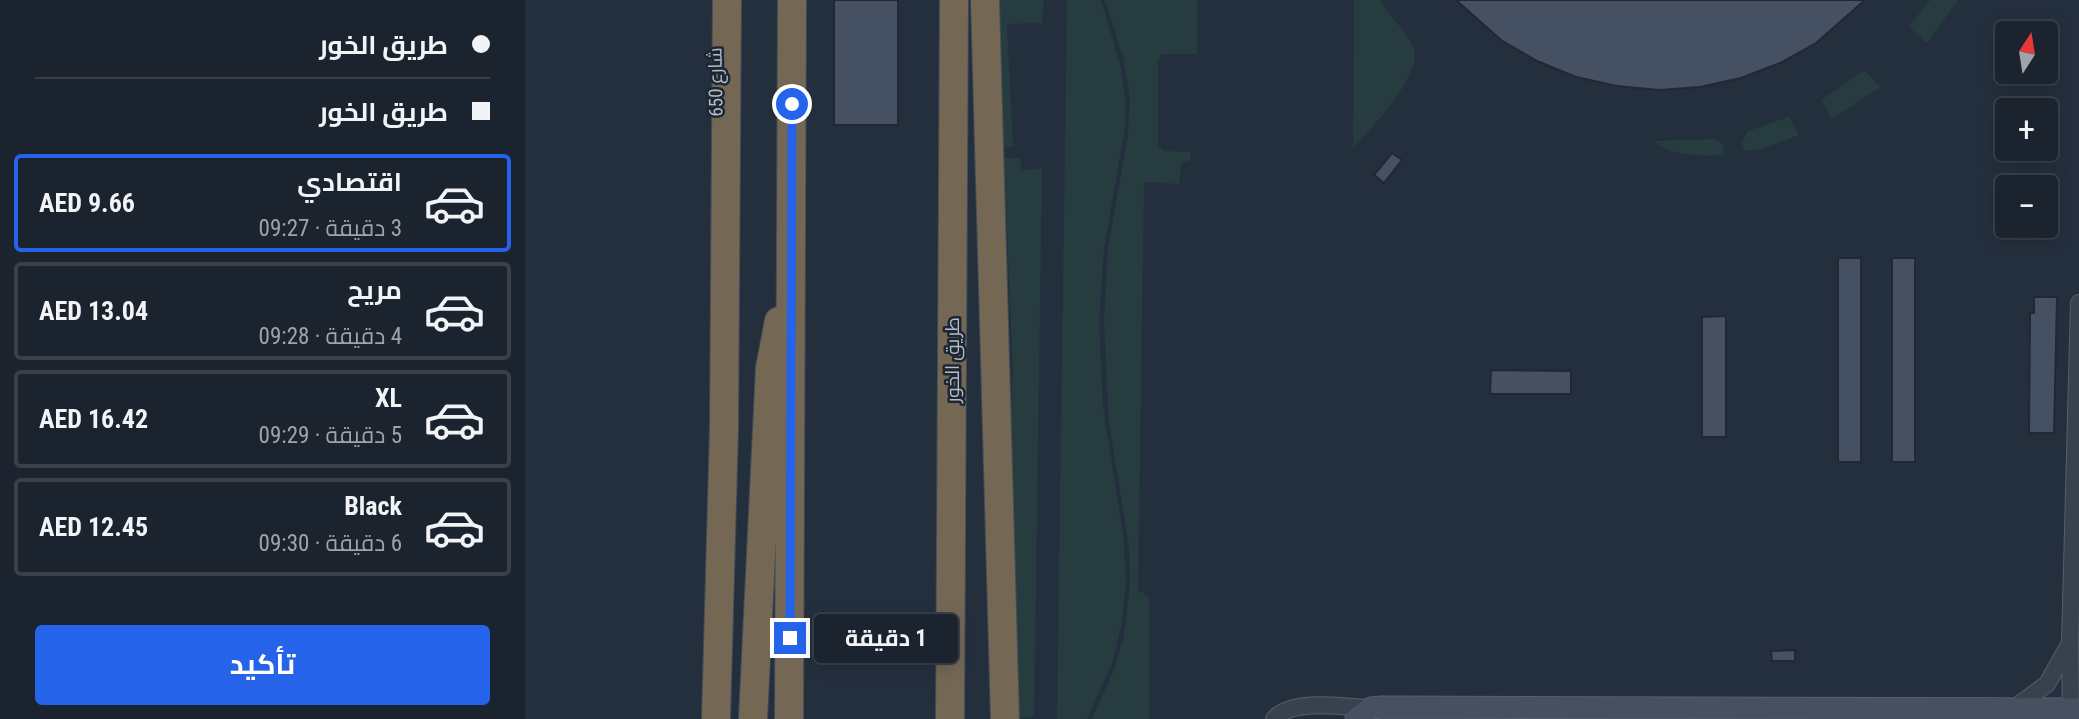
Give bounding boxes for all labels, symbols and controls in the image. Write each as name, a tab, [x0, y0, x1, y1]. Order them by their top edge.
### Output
north arrow	[1995, 21, 2058, 84]
map controls	[1995, 21, 2058, 238]
text: طريق الخور	[319, 30, 448, 60]
street label: شارع 650	[703, 47, 730, 117]
route start	[776, 88, 808, 120]
text: طريق الخور	[319, 97, 448, 127]
button: +	[1995, 98, 2058, 161]
text: اقتصادي	[297, 167, 402, 197]
icon: car	[423, 172, 486, 235]
button: −	[1995, 175, 2058, 238]
text: AED 9.66	[39, 188, 135, 218]
text: 3 دقيقة · 09:27	[259, 215, 402, 242]
text: مريح	[347, 275, 402, 305]
icon: car	[423, 280, 486, 343]
text: AED 13.04	[39, 296, 148, 326]
street label: طريق الخور	[941, 317, 965, 404]
text: 4 دقيقة · 09:28	[259, 323, 402, 350]
text: XL	[375, 383, 402, 413]
icon: car	[423, 388, 486, 451]
text: AED 16.42	[39, 404, 148, 434]
text: 5 دقيقة · 09:29	[259, 422, 402, 449]
text: Black	[344, 491, 402, 521]
icon: car	[423, 496, 486, 559]
text: AED 12.45	[39, 512, 148, 542]
text: 6 دقيقة · 09:30	[259, 530, 402, 557]
callout: 1 دقيقة	[815, 614, 958, 662]
route end	[774, 622, 806, 654]
button: تأكيد	[35, 625, 490, 705]
text: 1 دقيقة	[845, 625, 927, 652]

